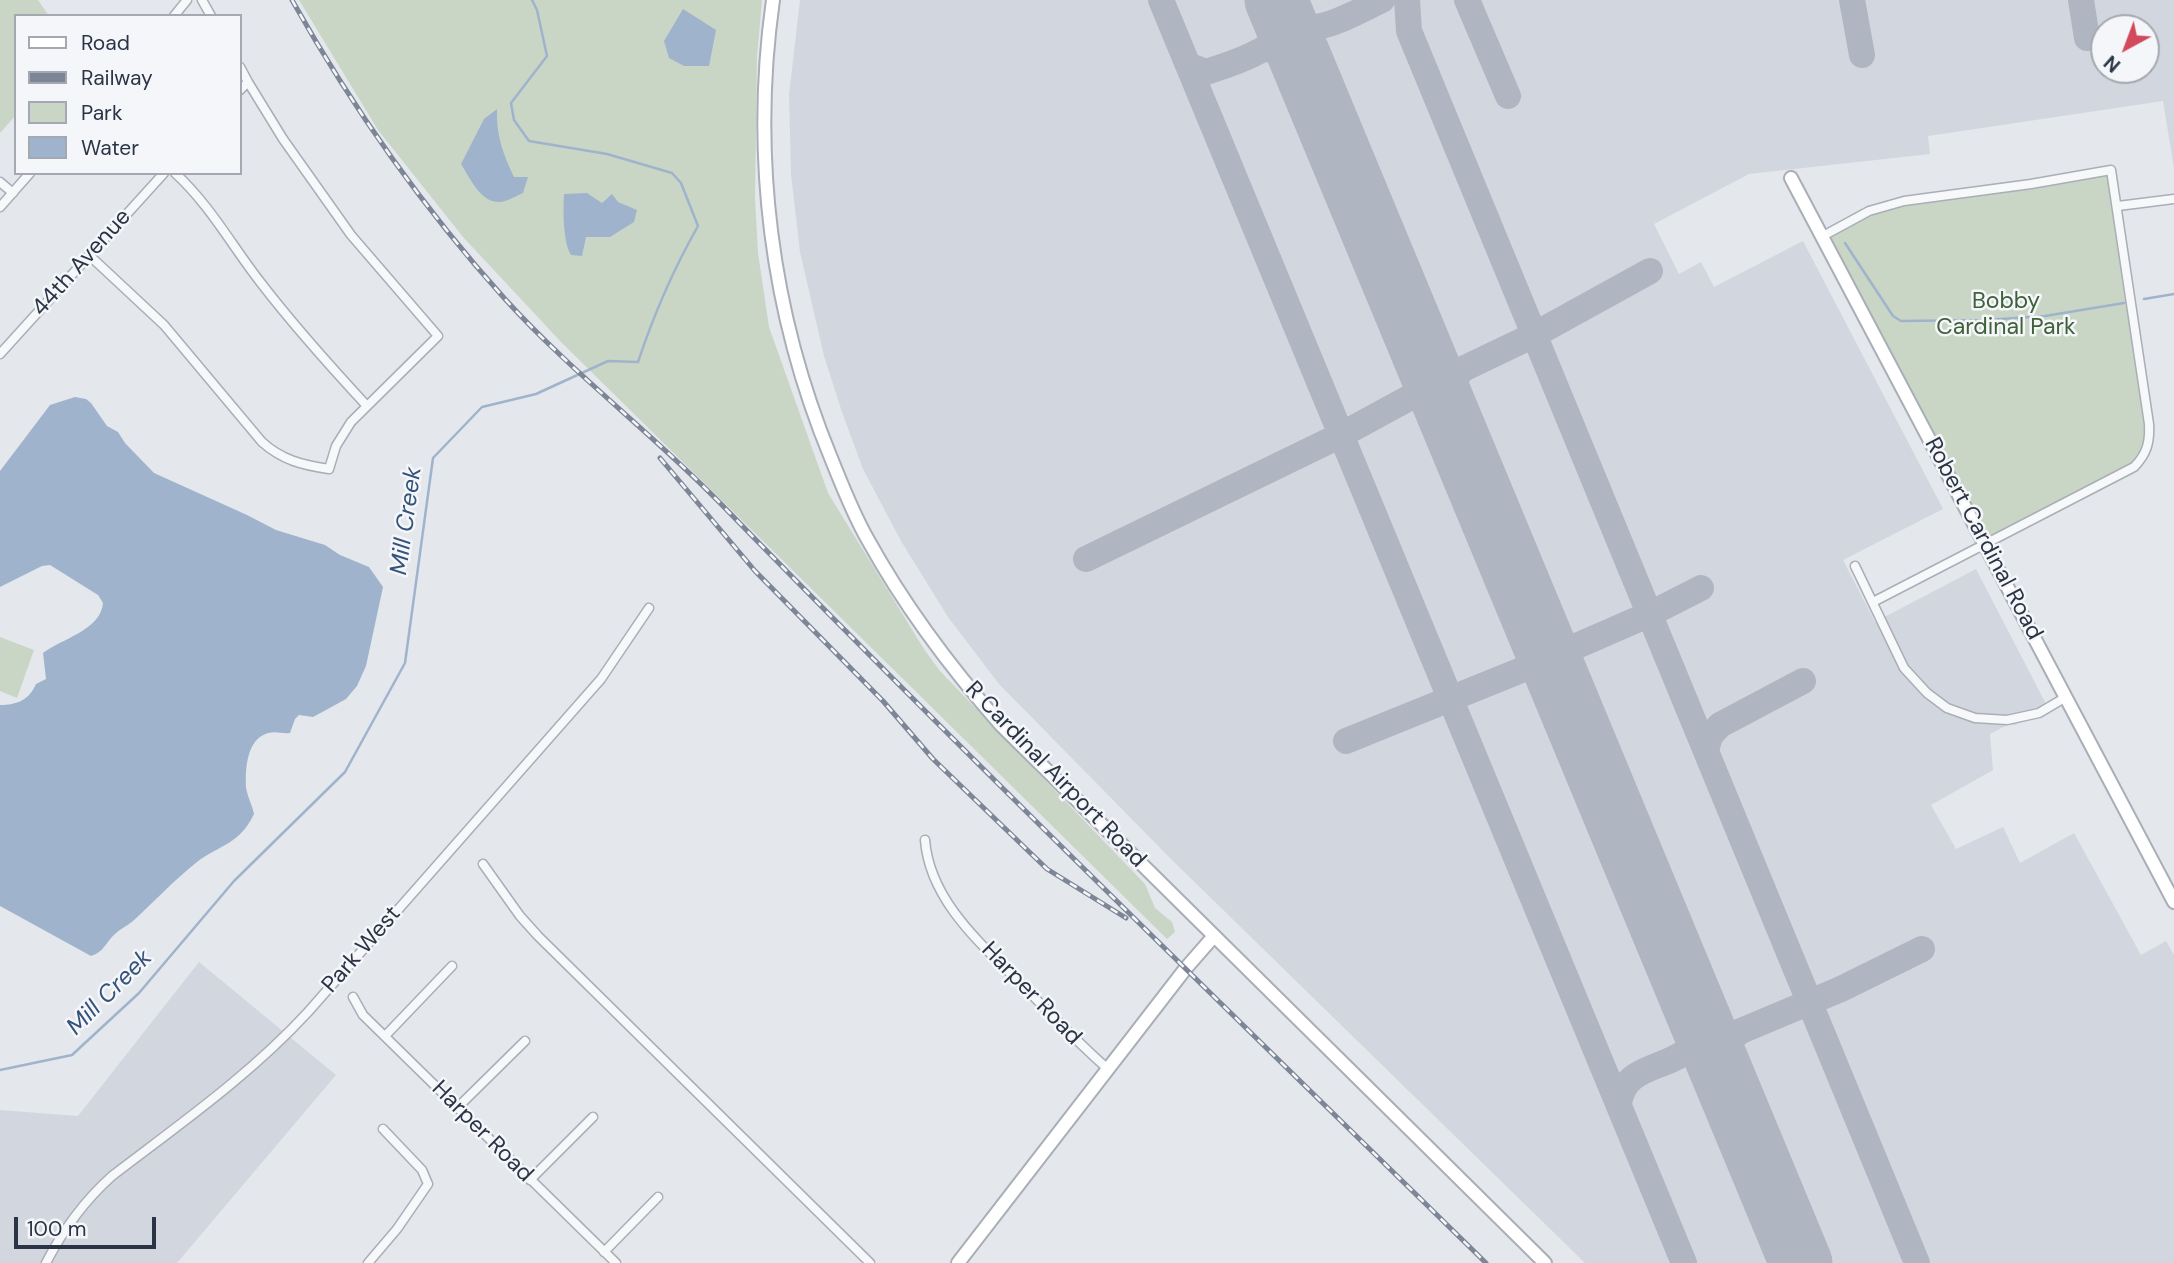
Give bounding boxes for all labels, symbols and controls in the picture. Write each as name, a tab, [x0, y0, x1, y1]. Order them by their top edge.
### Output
legend	[14, 14, 242, 175]
north arrow	[2090, 14, 2160, 84]
text: Road	[81, 29, 130, 57]
text: N	[2099, 50, 2126, 78]
text: Railway	[81, 64, 153, 92]
text: Park	[81, 99, 122, 127]
text: Water	[81, 134, 139, 162]
street label: 44th Avenue	[27, 204, 137, 322]
park label: Bobby Cardinal Park	[1936, 288, 2076, 342]
street label: Robert Cardinal Road	[1918, 433, 2048, 645]
water label: Mill Creek	[385, 465, 429, 577]
street label: R Cardinal Airport Road	[959, 676, 1151, 874]
street label: Park West	[317, 901, 407, 999]
street label: Harper Road	[975, 937, 1087, 1051]
water label: Mill Creek	[61, 944, 159, 1042]
street label: Harper Road	[425, 1075, 539, 1189]
scale bar	[18, 1204, 159, 1248]
text: 100 m	[27, 1215, 87, 1243]

